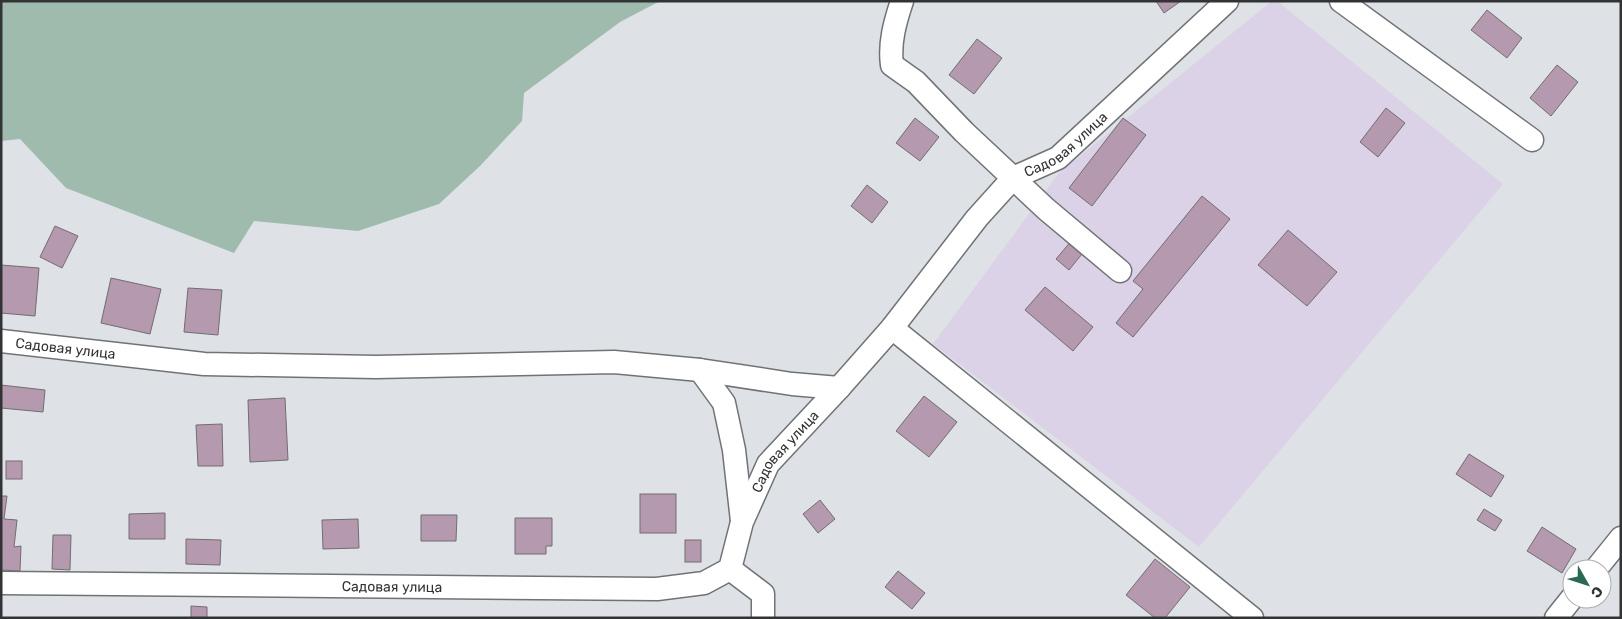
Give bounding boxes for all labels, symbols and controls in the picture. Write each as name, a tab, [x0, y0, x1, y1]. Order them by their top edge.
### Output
street label: Садовая улица	[1021, 108, 1111, 181]
street label: Садовая улица	[15, 334, 116, 362]
street label: Садовая улица	[748, 407, 822, 495]
north arrow	[1562, 559, 1612, 609]
street label: Садовая улица	[342, 578, 442, 596]
text: С	[1587, 583, 1606, 601]

